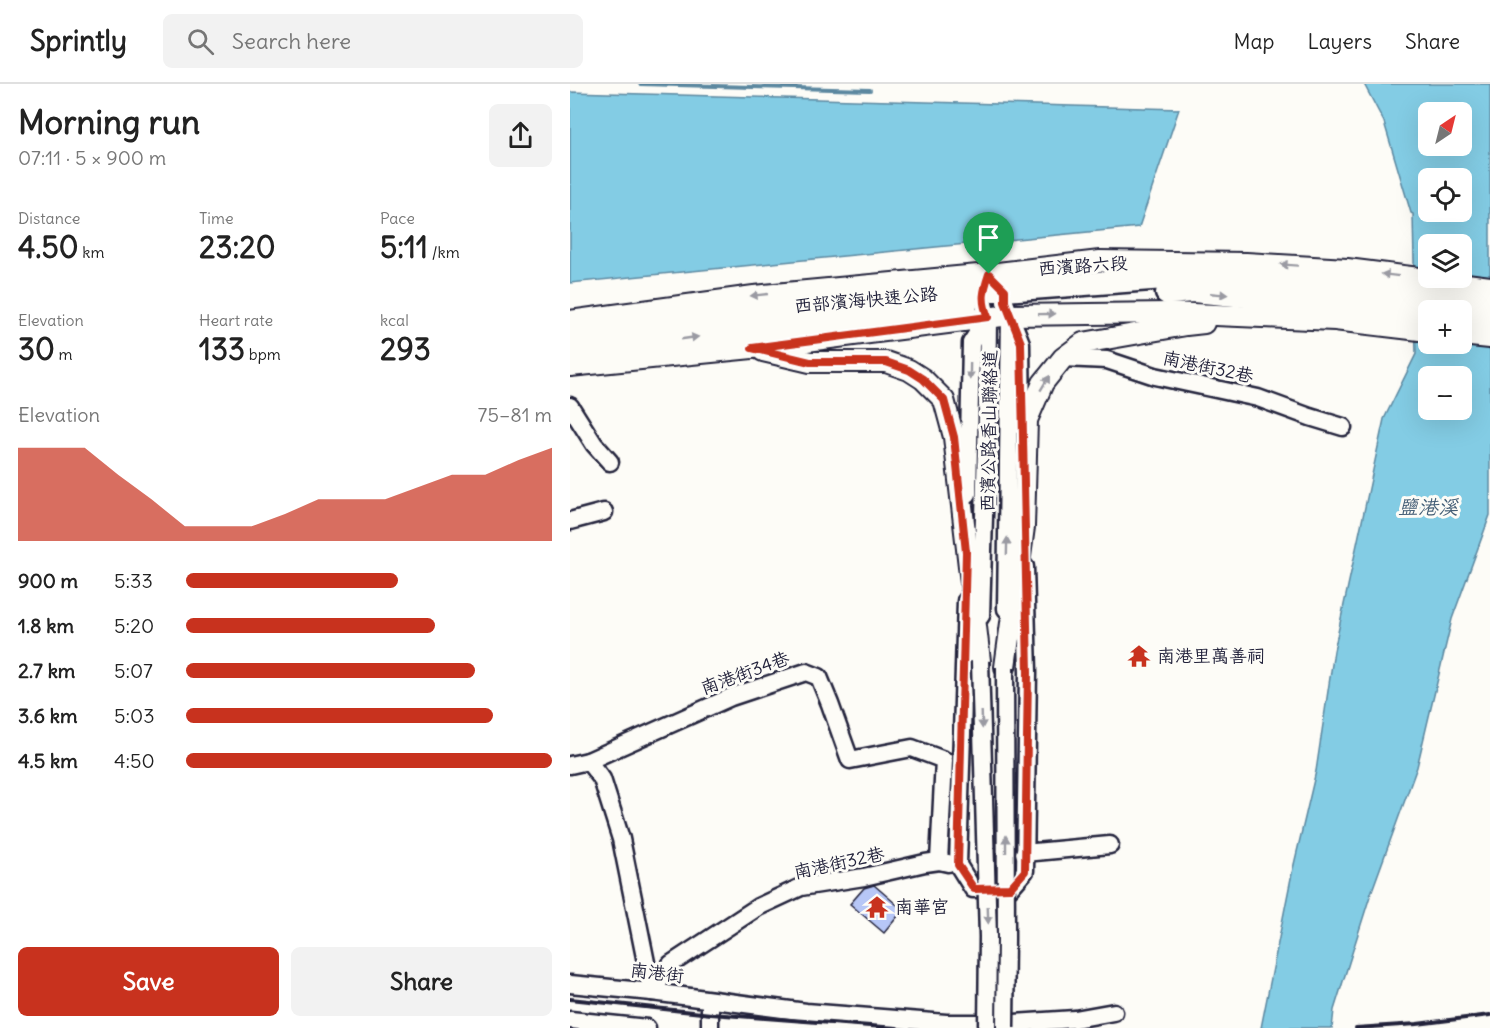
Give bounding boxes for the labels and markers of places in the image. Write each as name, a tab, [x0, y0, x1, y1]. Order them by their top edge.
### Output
pin	[963, 212, 1014, 274]
temple icon: 南港里萬善祠	[1126, 643, 1152, 669]
place label: 南港里萬善祠	[1157, 644, 1265, 667]
temple icon: 南華宮	[864, 894, 890, 920]
place label: 南華宮	[895, 895, 949, 918]

